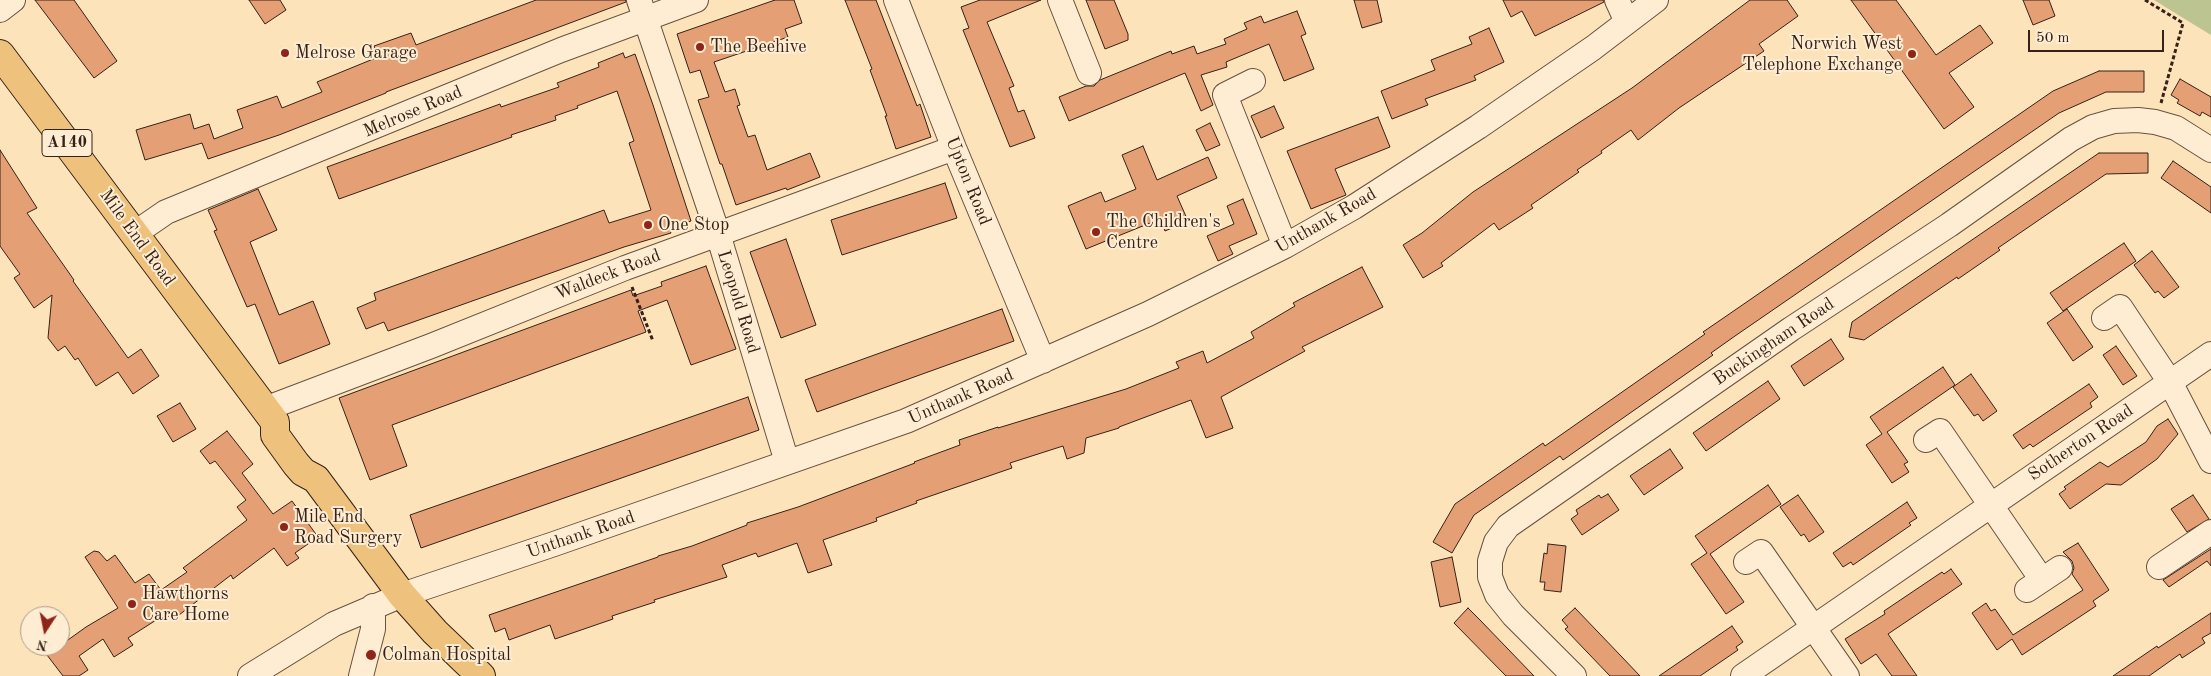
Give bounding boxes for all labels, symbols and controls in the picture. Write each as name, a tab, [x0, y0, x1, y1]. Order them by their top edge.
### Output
scale bar	[2031, 20, 2167, 52]
text: 50 m	[2036, 31, 2070, 46]
place label: Norwich West Telephone Exchange	[1742, 33, 1902, 76]
place label: The Beehive	[710, 36, 807, 58]
marker: The Beehive	[694, 41, 706, 53]
place label: Melrose Garage	[295, 42, 417, 64]
marker: Melrose Garage	[279, 47, 291, 59]
marker: Norwich West Telephone Exchange	[1906, 48, 1918, 60]
street label: Melrose Road	[360, 81, 466, 143]
road number: A140	[42, 130, 92, 156]
street label: Upton Road	[940, 134, 996, 228]
street label: Unthank Road	[1272, 183, 1380, 259]
street label: Mile End Road	[95, 185, 179, 291]
place label: The Children's Centre	[1106, 211, 1220, 253]
place label: One Stop	[658, 214, 729, 236]
marker: One Stop	[642, 219, 654, 231]
marker: The Children's Centre	[1090, 226, 1102, 238]
street label: Waldeck Road	[552, 245, 664, 305]
street label: Leopold Road	[712, 248, 764, 356]
street label: Buckingham Road	[1709, 293, 1839, 391]
street label: Unthank Road	[905, 364, 1017, 430]
street label: Sotherton Road	[2024, 400, 2138, 486]
place label: Mile End Road Surgery	[294, 506, 402, 548]
street label: Unthank Road	[524, 506, 638, 564]
marker: Mile End Road Surgery	[278, 521, 290, 533]
place label: Hawthorns Care Home	[142, 583, 229, 626]
marker: Hawthorns Care Home	[126, 598, 138, 610]
north arrow	[20, 606, 70, 656]
text: N	[36, 637, 49, 653]
place label: Colman Hospital	[382, 644, 511, 666]
marker: Colman Hospital	[364, 648, 378, 662]

